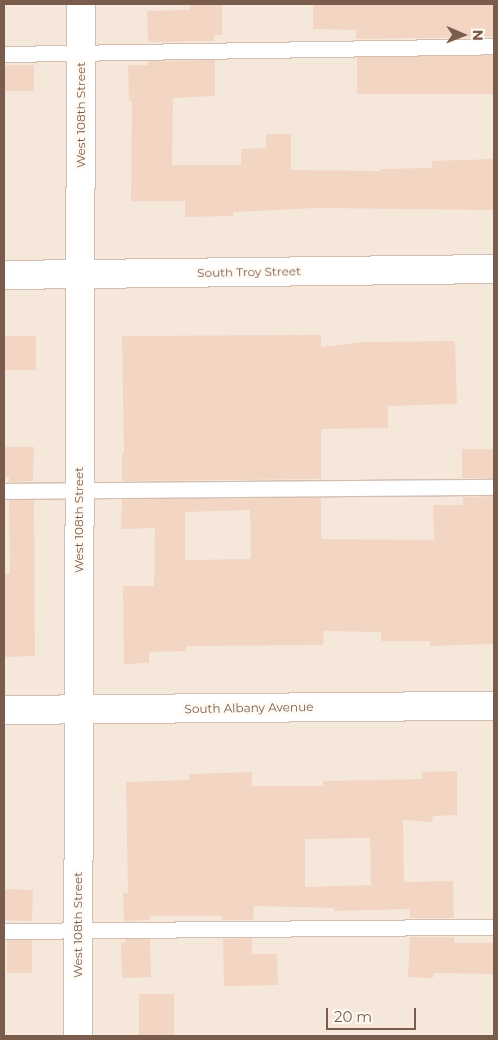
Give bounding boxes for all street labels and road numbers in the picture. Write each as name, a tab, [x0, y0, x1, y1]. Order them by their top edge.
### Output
street label: West 108th Street	[74, 62, 88, 168]
street label: South Troy Street	[197, 264, 301, 280]
street label: West 108th Street	[72, 467, 86, 573]
street label: South Albany Avenue	[184, 700, 314, 716]
street label: West 108th Street	[71, 872, 85, 978]

